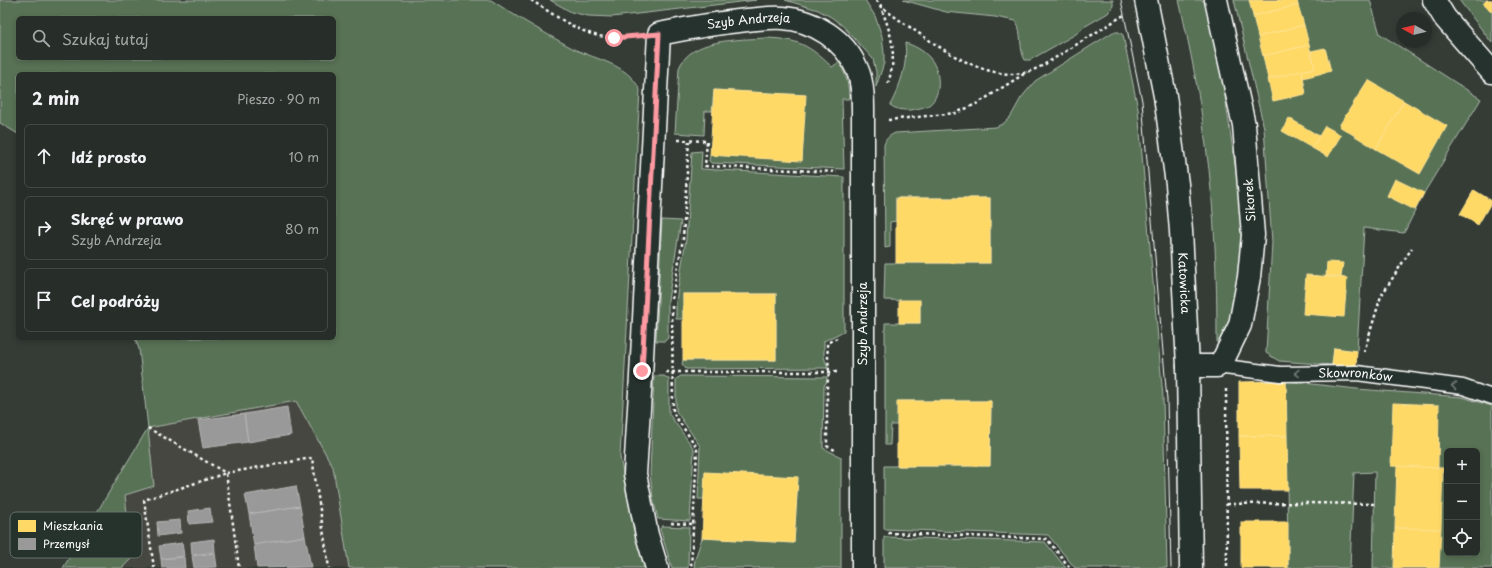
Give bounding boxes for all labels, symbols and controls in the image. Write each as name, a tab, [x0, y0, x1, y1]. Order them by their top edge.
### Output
street label: Szyb Andrzeja	[705, 8, 792, 33]
north arrow	[1396, 12, 1432, 48]
search box	[16, 16, 336, 60]
icon: search	[30, 27, 52, 49]
text: Szukaj tutaj	[62, 27, 149, 50]
route start	[605, 29, 623, 47]
text: 2 min	[32, 85, 79, 111]
text: Pieszo · 90 m	[237, 89, 320, 108]
icon: ahead	[33, 145, 55, 167]
text: Idź prosto	[71, 145, 146, 168]
text: 10 m	[289, 147, 319, 166]
street label: Sikorek	[1239, 178, 1259, 222]
text: Skręć w prawo	[71, 207, 184, 230]
icon: right	[33, 217, 55, 239]
text: 80 m	[285, 219, 319, 238]
text: Szyb Andrzeja	[71, 230, 162, 249]
street label: Katowicka	[1174, 252, 1195, 315]
street label: Szyb Andrzeja	[853, 282, 871, 366]
icon: arrive	[33, 289, 55, 311]
text: Cel podróży	[71, 289, 159, 312]
route end	[633, 362, 651, 380]
street label: Skowronków	[1318, 363, 1394, 386]
one-way arrow	[1294, 369, 1300, 378]
one-way arrow	[1451, 382, 1458, 391]
map controls	[1444, 448, 1480, 556]
button: +	[1444, 448, 1480, 484]
button: −	[1444, 484, 1480, 520]
legend	[10, 512, 142, 558]
text: Mieszkania	[43, 517, 103, 534]
button: locate	[1444, 520, 1480, 556]
text: Przemysł	[43, 535, 90, 552]

